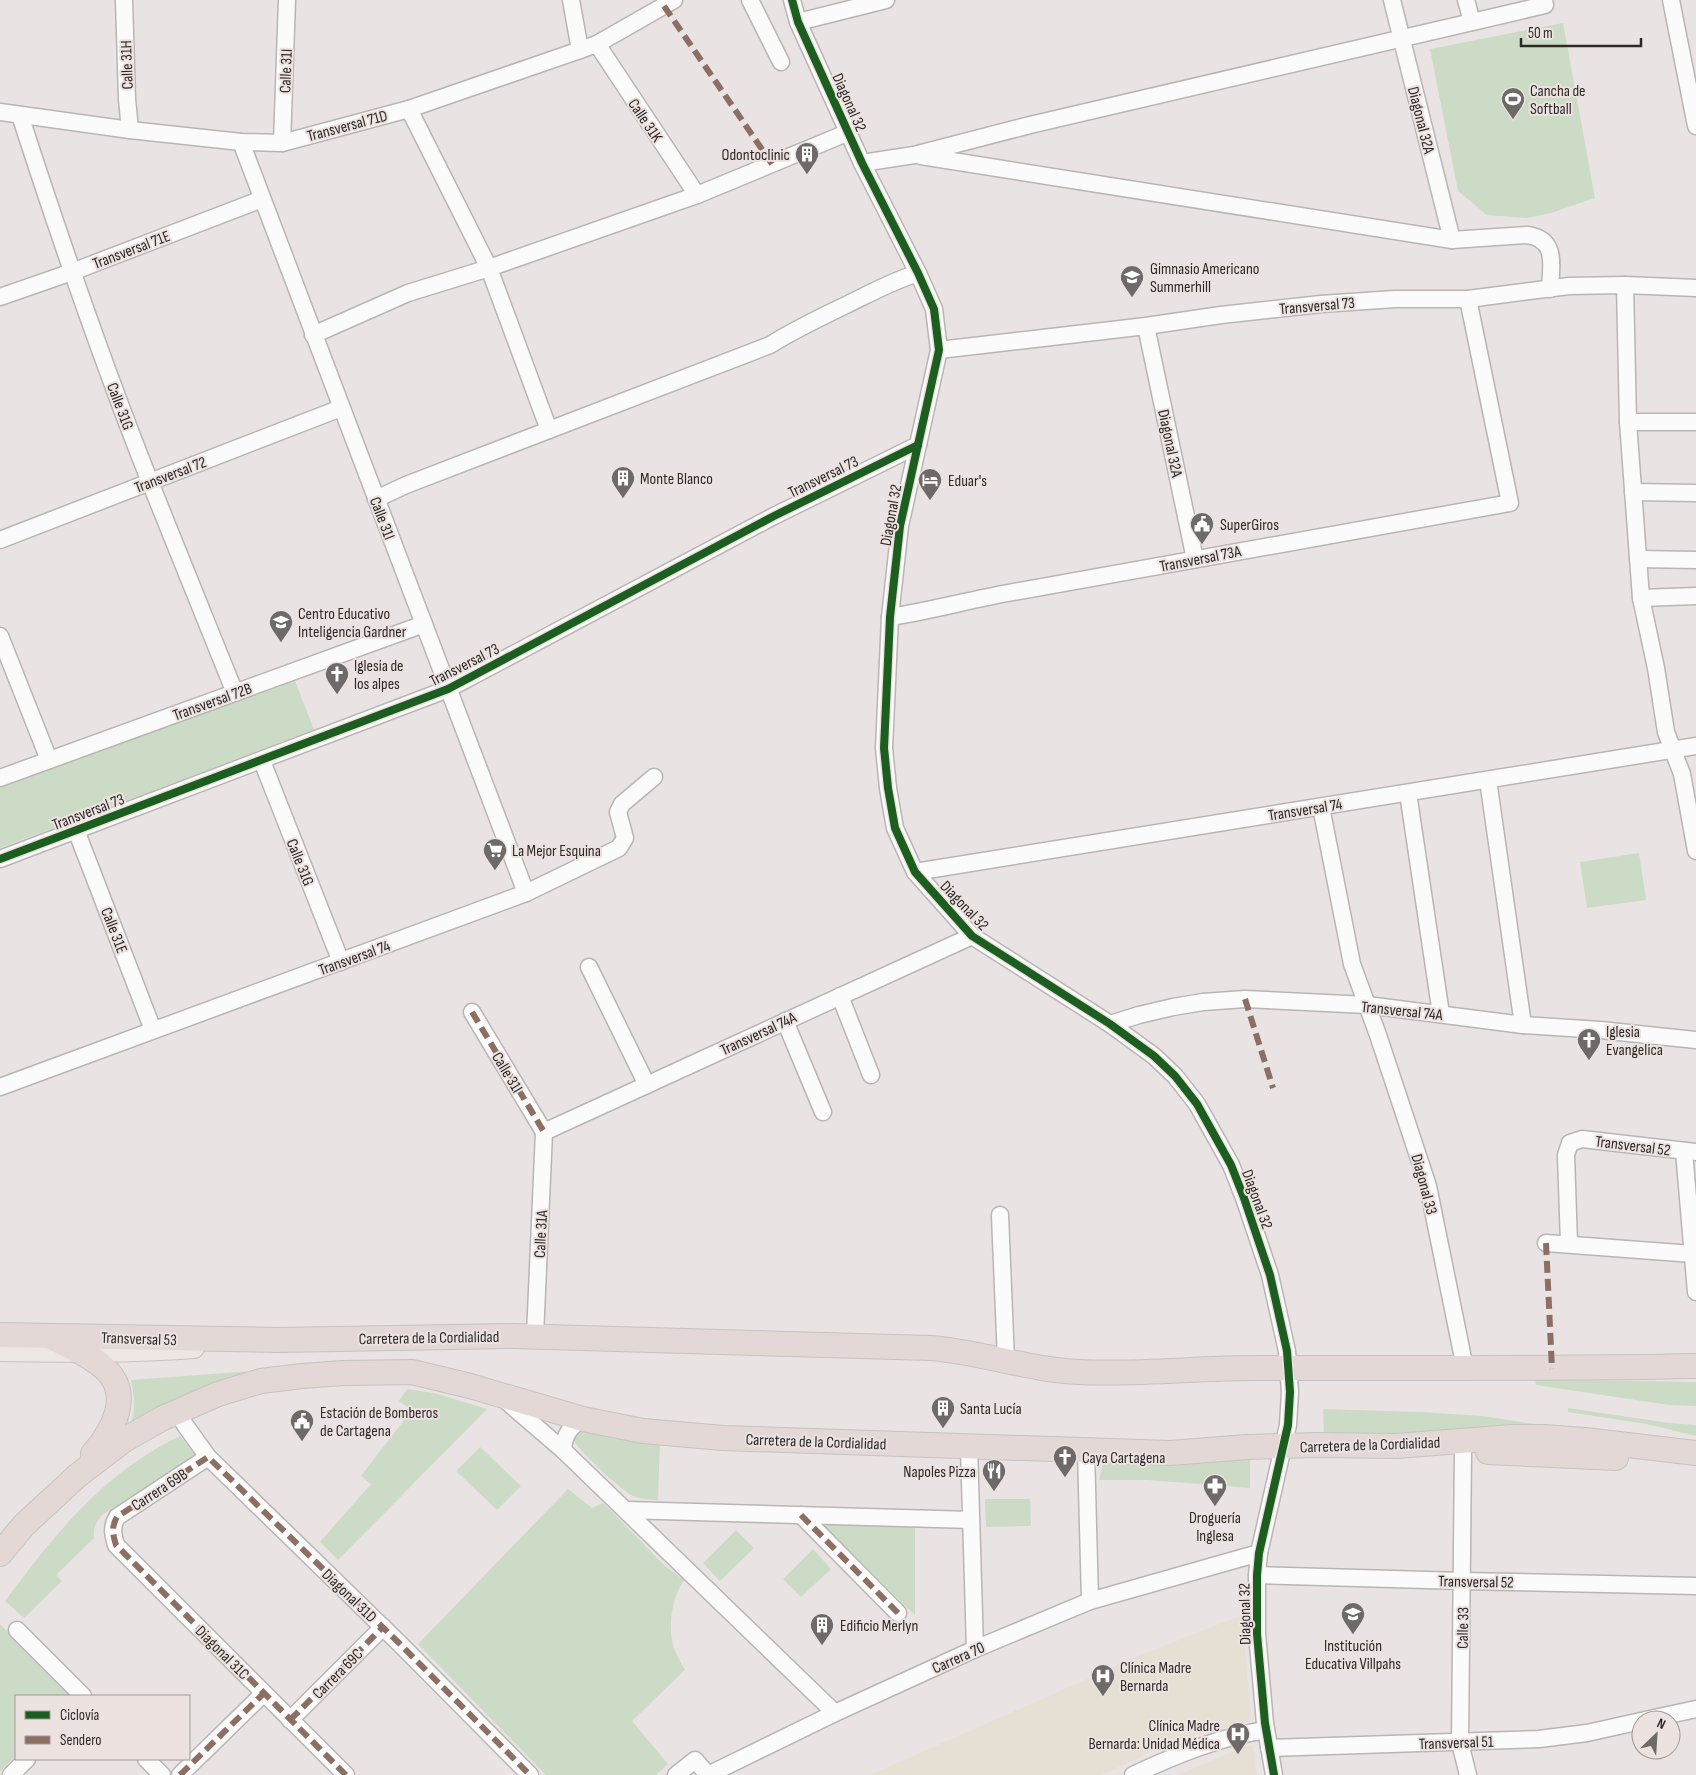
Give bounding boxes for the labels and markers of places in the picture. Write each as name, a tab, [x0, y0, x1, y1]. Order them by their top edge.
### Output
place label: Cancha de Softball	[1530, 82, 1586, 119]
sports icon: Cancha de Softball	[1500, 86, 1526, 120]
building icon: Odontoclinic	[794, 141, 820, 175]
place label: Odontoclinic	[722, 146, 790, 165]
place label: Gimnasio Americano Summerhill	[1150, 260, 1259, 297]
school or university icon: Gimnasio Americano Summerhill	[1119, 264, 1145, 298]
building icon: Monte Blanco	[610, 465, 636, 499]
hotel icon: Eduar's	[917, 467, 943, 501]
place label: Monte Blanco	[640, 470, 713, 489]
place label: Eduar's	[948, 472, 987, 491]
public building icon: SuperGiros	[1189, 511, 1215, 545]
place label: SuperGiros	[1220, 516, 1279, 535]
place label: Centro Educativo Inteligencia Gardner	[298, 605, 407, 642]
school or university icon: Centro Educativo Inteligencia Gardner	[268, 609, 294, 643]
place label: Iglesia de los alpes	[354, 657, 404, 694]
church icon: Iglesia de los alpes	[324, 661, 350, 695]
supermarket icon: La Mejor Esquina	[482, 837, 508, 871]
place label: La Mejor Esquina	[512, 842, 601, 861]
place label: Iglesia Evangelica	[1606, 1023, 1663, 1060]
church icon: Iglesia Evangelica	[1576, 1027, 1602, 1061]
building icon: Santa Lucía	[930, 1395, 956, 1429]
place label: Santa Lucía	[960, 1400, 1022, 1419]
place label: Estación de Bomberos de Cartagena	[320, 1404, 438, 1441]
public building icon: Estación de Bomberos de Cartagena	[289, 1408, 315, 1442]
church icon: Caya Cartagena	[1052, 1444, 1078, 1478]
place label: Caya Cartagena	[1082, 1449, 1165, 1468]
restaurant icon: Napoles Pizza	[981, 1458, 1007, 1492]
place label: Napoles Pizza	[903, 1463, 976, 1482]
pharmacy icon: Droguería Inglesa	[1202, 1473, 1228, 1507]
place label: Droguería Inglesa	[1189, 1509, 1241, 1546]
school or university icon: Institución Educativa Villpahs	[1340, 1601, 1366, 1635]
building icon: Edificio Merlyn	[809, 1612, 835, 1646]
place label: Edificio Merlyn	[840, 1617, 918, 1636]
place label: Institución Educativa Villpahs	[1305, 1637, 1401, 1674]
place label: Clínica Madre Bernarda	[1120, 1659, 1192, 1696]
hospital icon: Clínica Madre Bernarda	[1090, 1663, 1116, 1697]
place label: Clínica Madre Bernarda: Unidad Médica	[1088, 1717, 1220, 1754]
hospital icon: Clínica Madre Bernarda: Unidad Médica	[1225, 1721, 1251, 1755]

